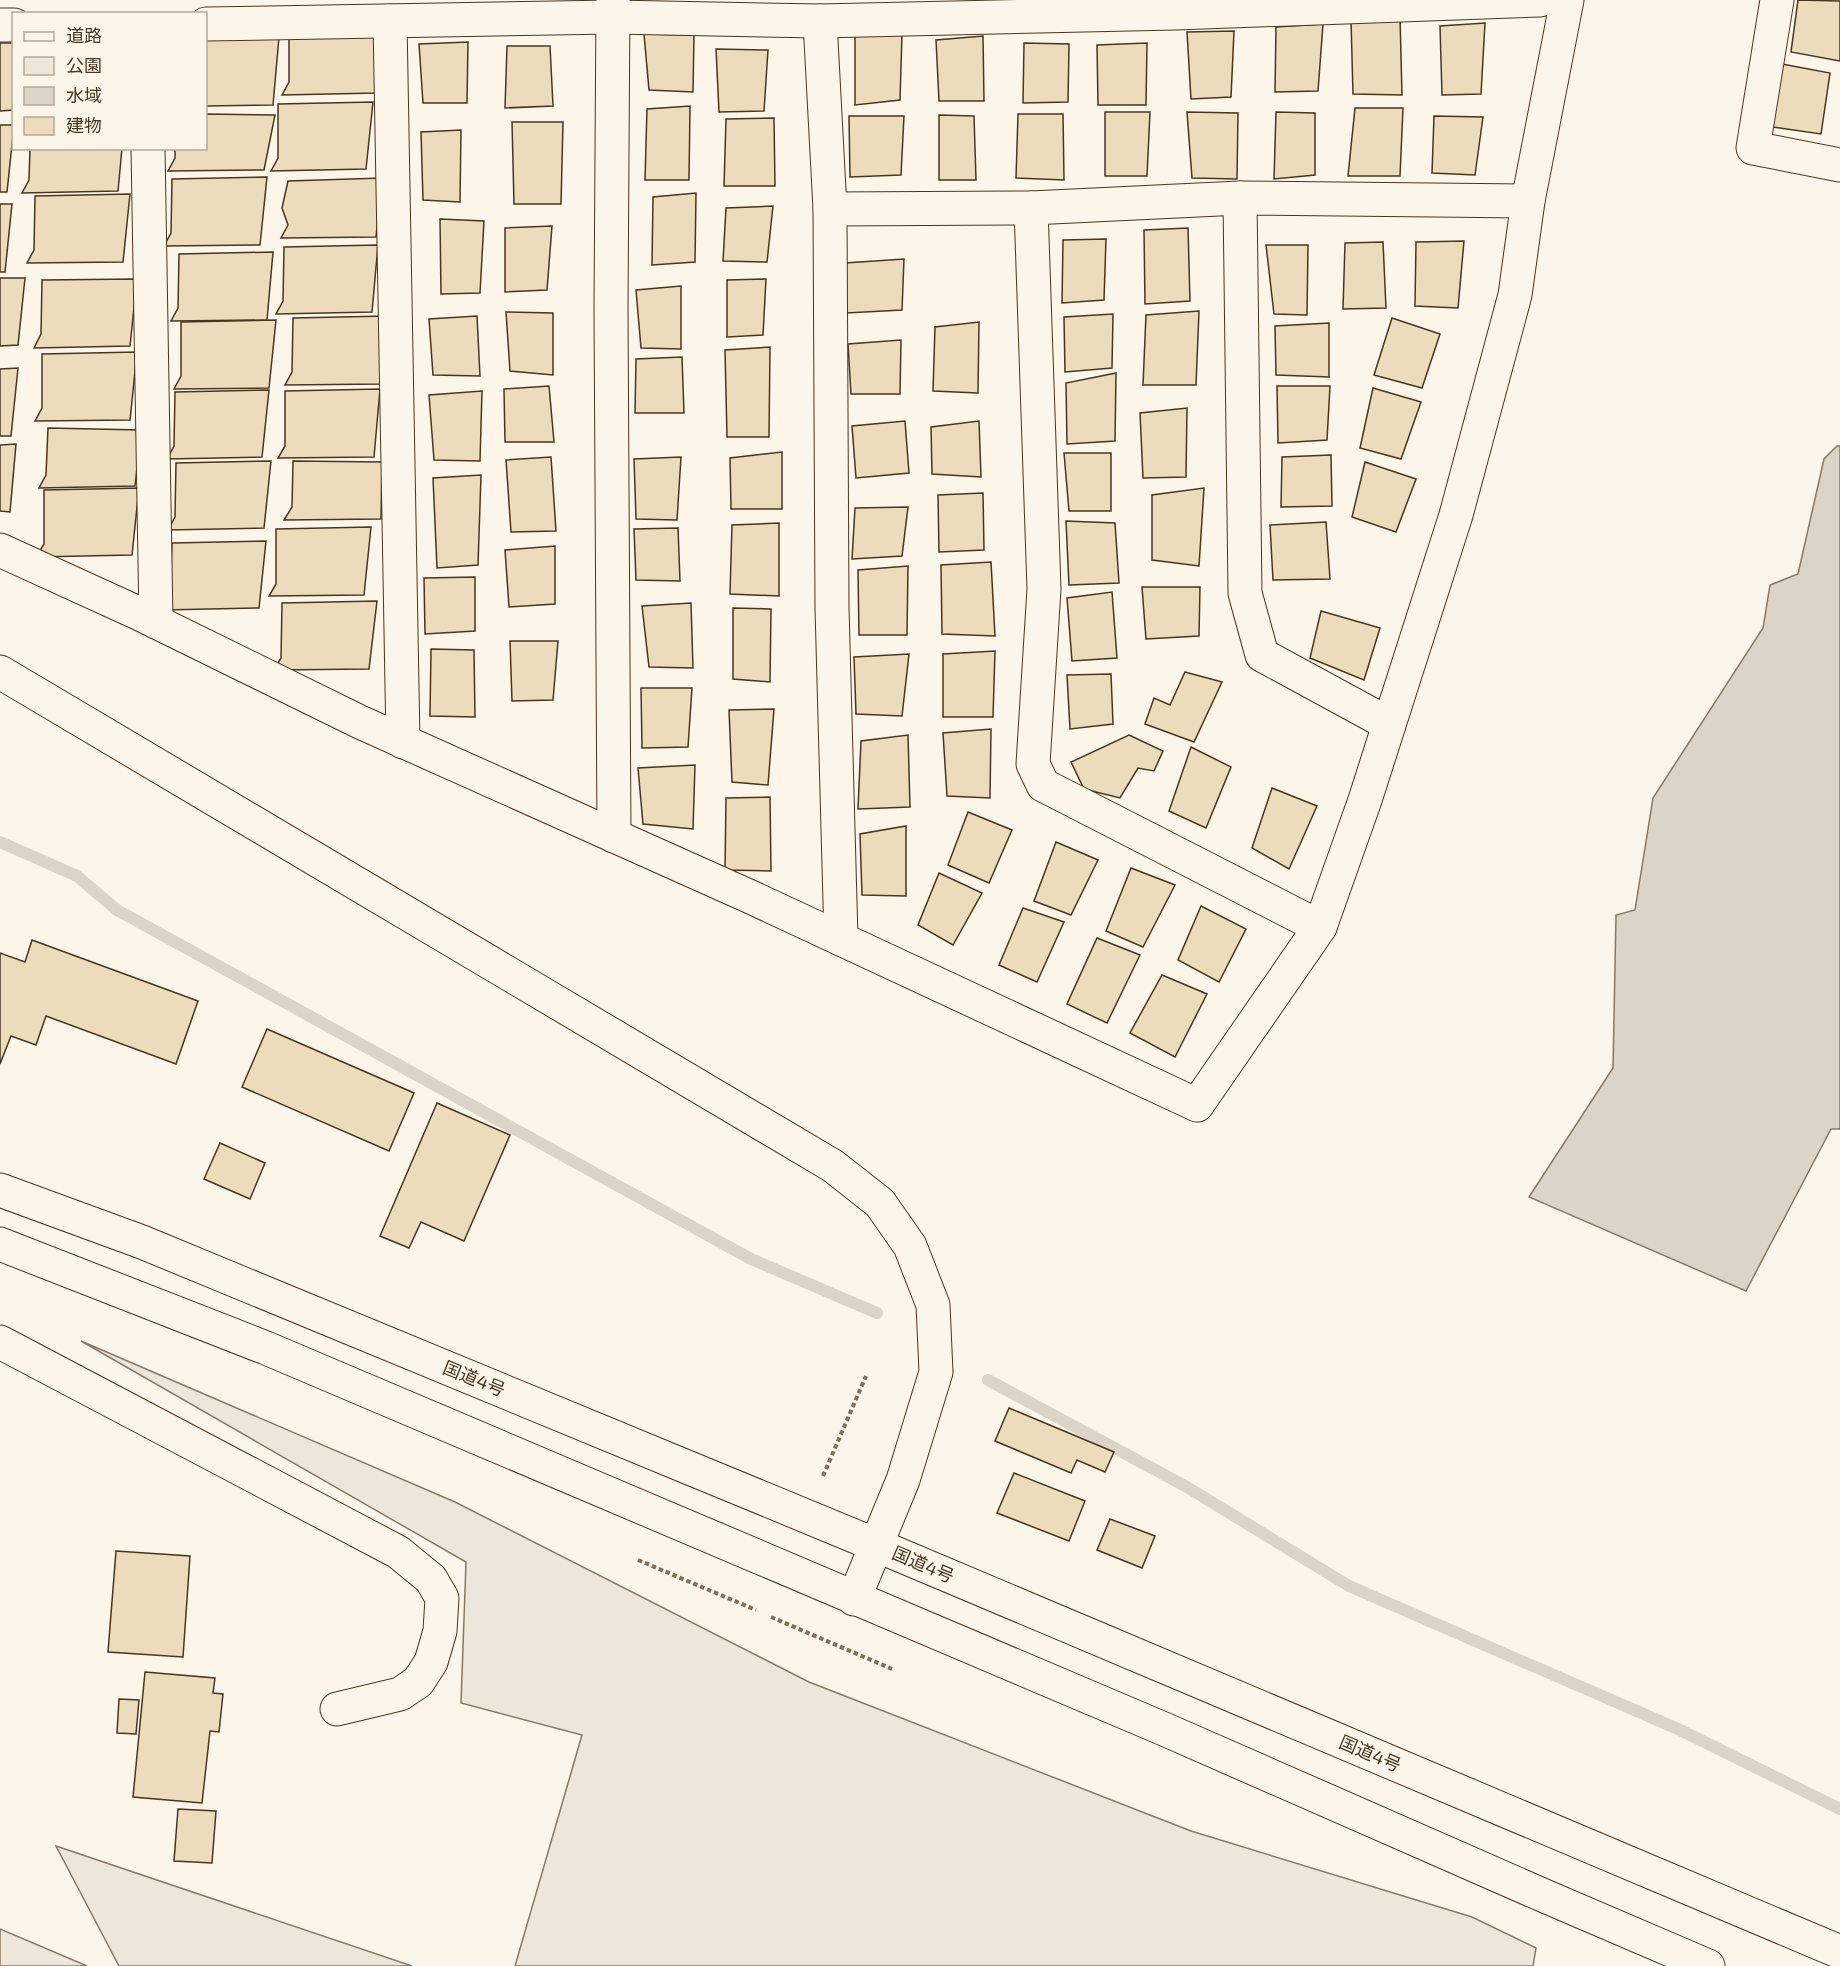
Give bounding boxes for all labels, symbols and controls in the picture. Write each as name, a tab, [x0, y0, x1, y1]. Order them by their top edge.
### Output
legend	[12, 12, 207, 150]
text: 道路	[66, 24, 102, 46]
text: 公園	[66, 54, 102, 76]
text: 水域	[66, 84, 102, 106]
text: 建物	[66, 114, 102, 136]
street label: 国道4号	[440, 1356, 509, 1400]
street label: 国道4号	[889, 1541, 958, 1587]
street label: 国道4号	[1336, 1730, 1405, 1776]

